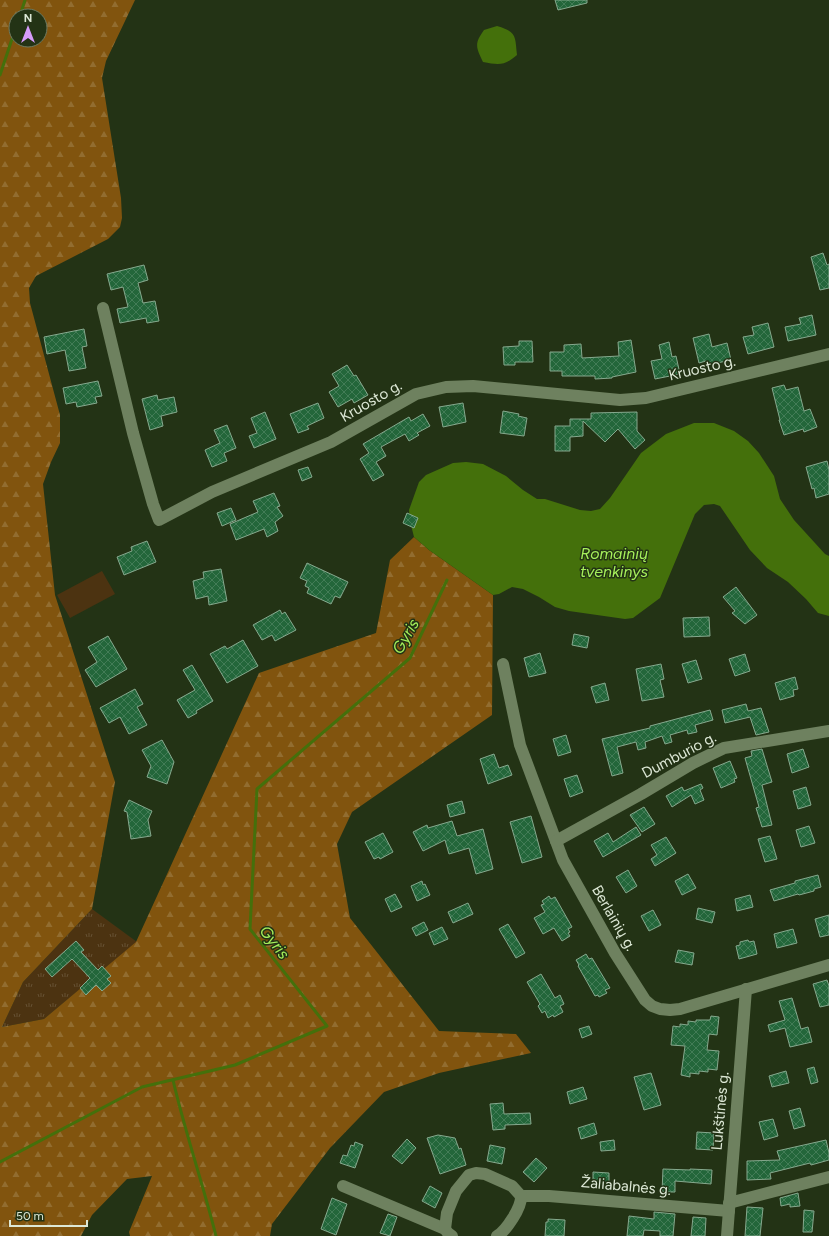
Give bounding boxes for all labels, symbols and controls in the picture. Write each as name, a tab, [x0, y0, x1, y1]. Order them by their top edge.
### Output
north arrow	[8, 8, 48, 48]
text: N	[24, 12, 32, 25]
street label: Kruosto g.	[667, 352, 737, 384]
street label: Kruosto g.	[337, 376, 405, 426]
water label: Romainių tvenkinys	[580, 544, 649, 581]
water label: Gyris	[388, 615, 423, 657]
street label: Dumburio g.	[639, 728, 719, 782]
street label: Berlainių g.	[588, 882, 640, 954]
water label: Gyris	[256, 922, 294, 963]
street label: Lukštinės g.	[708, 1071, 732, 1151]
street label: Žaliabalnės g.	[580, 1173, 672, 1199]
scale bar	[10, 1202, 87, 1228]
text: 50 m	[16, 1209, 44, 1223]

